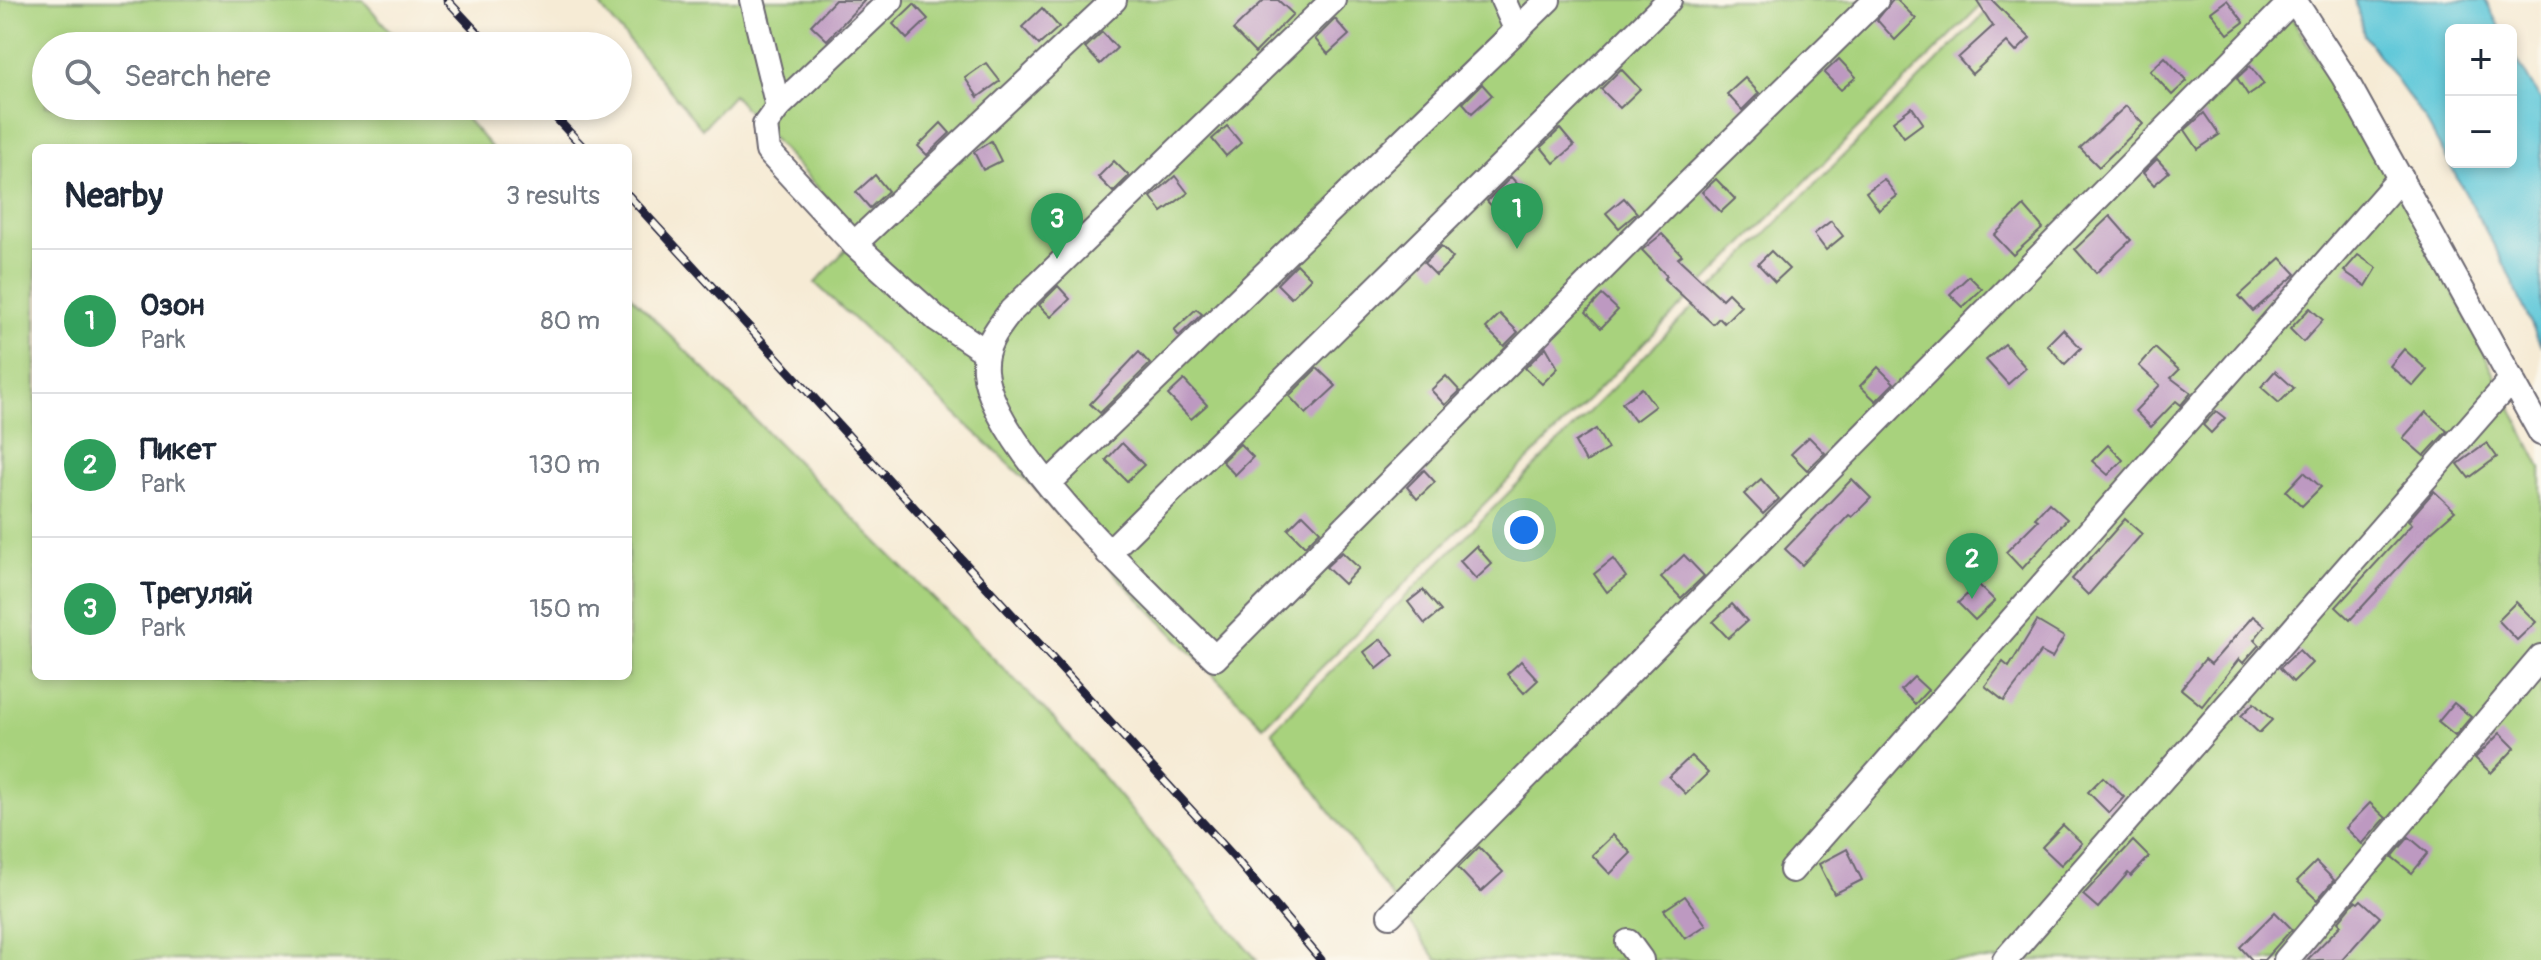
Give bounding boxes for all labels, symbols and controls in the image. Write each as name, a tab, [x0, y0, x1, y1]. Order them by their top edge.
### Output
map controls	[2445, 24, 2517, 168]
button: +	[2445, 24, 2517, 96]
search box	[32, 32, 632, 120]
icon: search	[60, 54, 104, 98]
text: Search here	[124, 58, 271, 95]
button: −	[2445, 96, 2517, 168]
text: Nearby	[64, 175, 163, 218]
text: 3 results	[506, 180, 600, 212]
pin: 1	[1491, 183, 1543, 249]
pin: 3	[1031, 193, 1083, 259]
text: Озон	[140, 287, 205, 324]
text: 1	[85, 305, 95, 337]
text: 80 m	[540, 305, 600, 337]
text: Park	[140, 324, 186, 356]
text: Пикет	[140, 431, 217, 468]
text: 2	[83, 449, 97, 481]
text: 130 m	[529, 449, 600, 481]
text: Park	[140, 468, 186, 500]
your location	[1504, 510, 1544, 550]
pin: 2	[1946, 533, 1998, 599]
text: Трегуляй	[140, 575, 253, 612]
text: 3	[83, 593, 97, 625]
text: 150 m	[529, 593, 600, 625]
text: Park	[140, 612, 186, 644]

